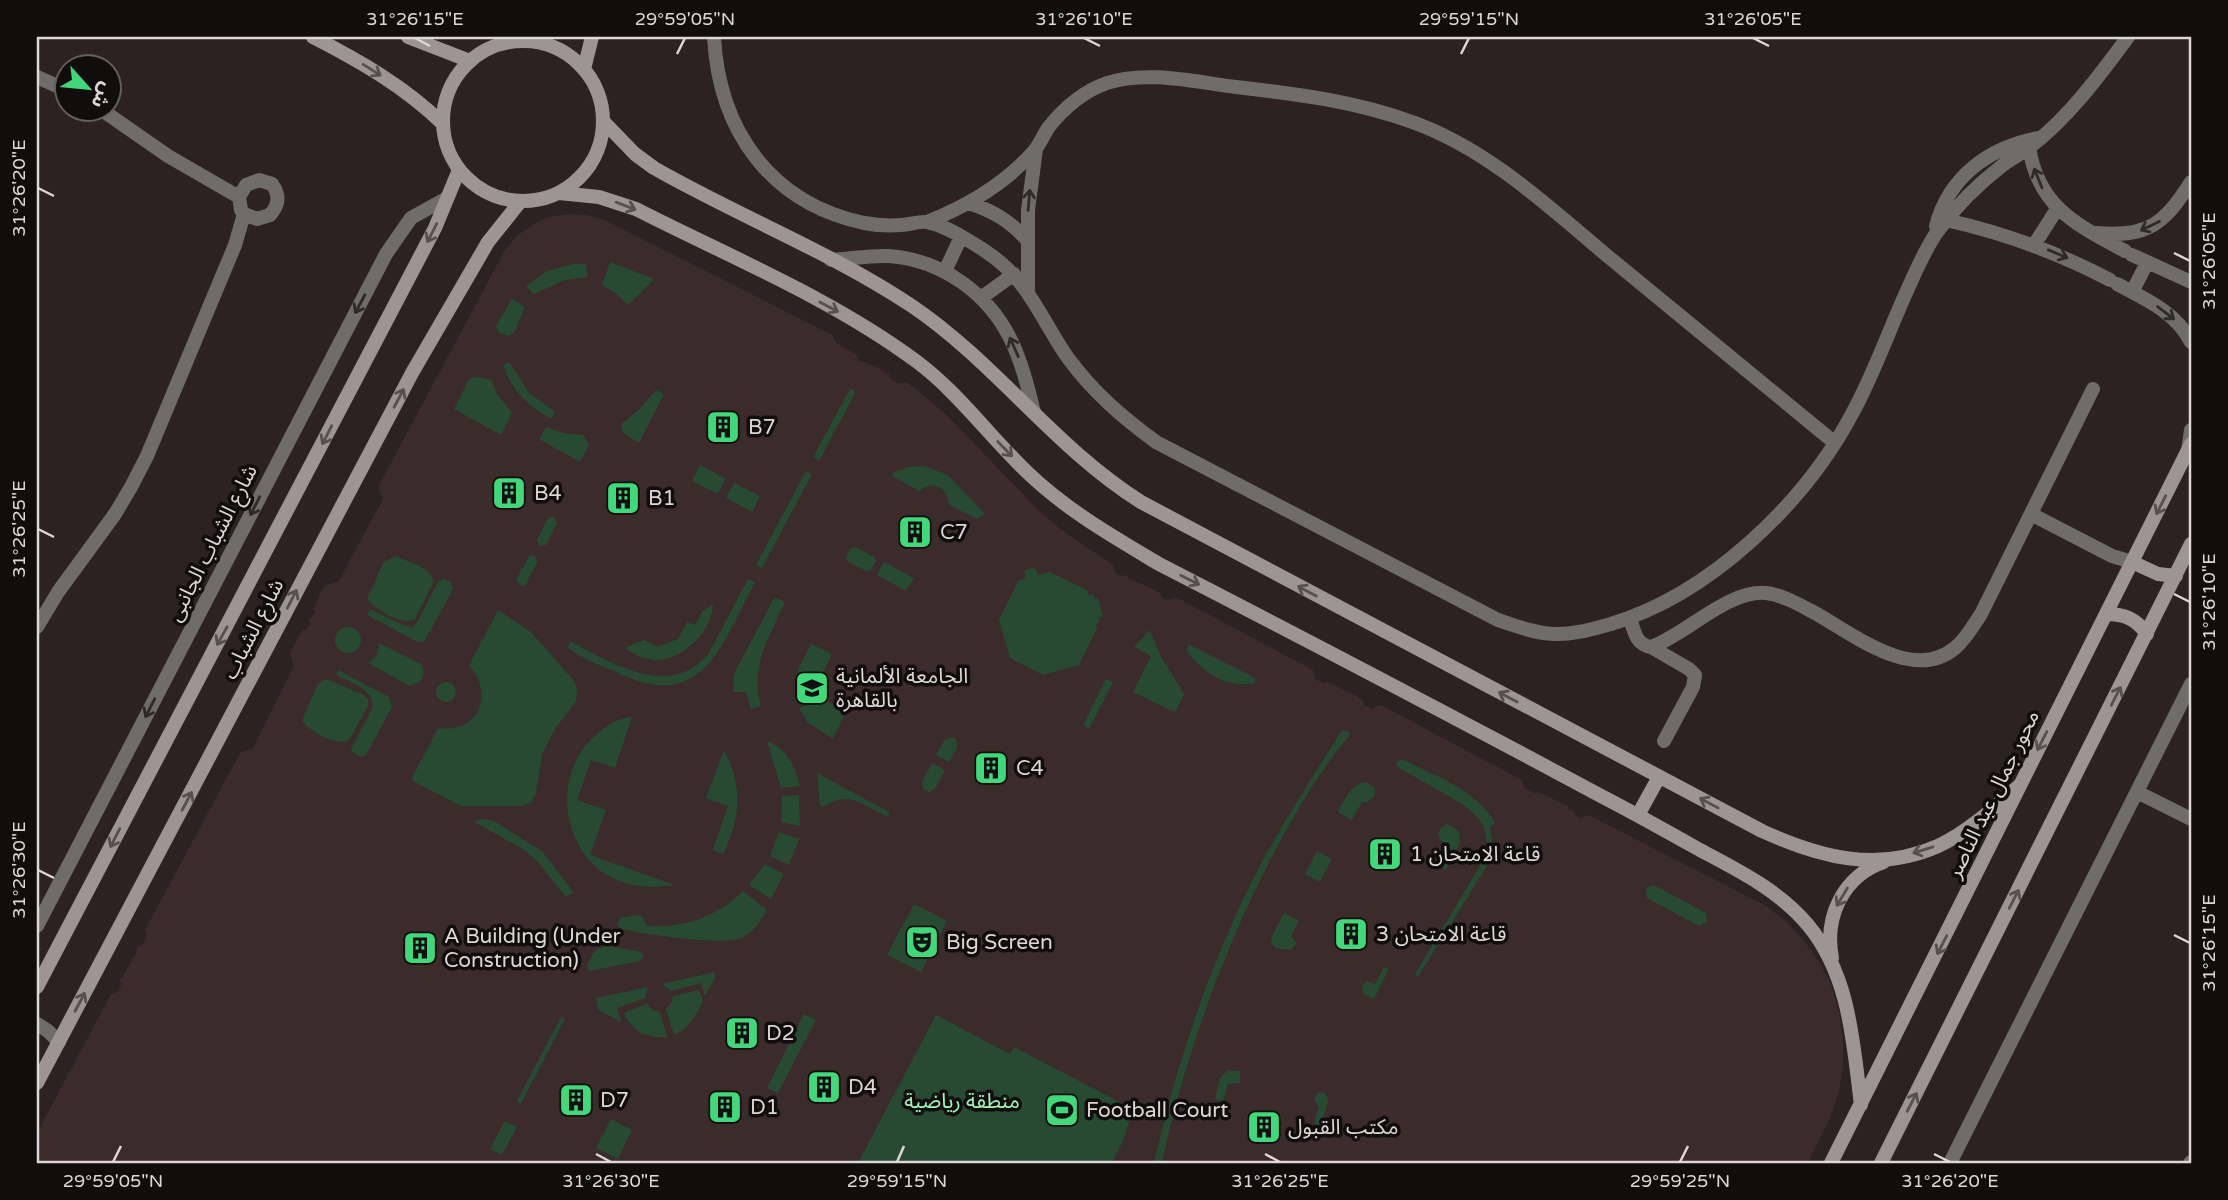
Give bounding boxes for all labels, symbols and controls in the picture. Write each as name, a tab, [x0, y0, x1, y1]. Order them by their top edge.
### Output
text: 31°26'15"E	[366, 8, 464, 30]
text: 29°59'05"N	[635, 8, 735, 30]
text: 31°26'10"E	[1035, 8, 1133, 30]
text: 29°59'15"N	[1419, 8, 1519, 30]
text: 31°26'05"E	[1704, 8, 1802, 30]
north arrow	[52, 52, 122, 122]
one-way arrow	[362, 63, 382, 77]
text: ش	[87, 79, 118, 112]
text: 31°26'20"E	[8, 139, 30, 237]
one-way arrow	[2030, 167, 2043, 189]
one-way arrow	[1023, 189, 1036, 212]
one-way arrow	[615, 200, 636, 213]
text: 31°26'05"E	[2198, 212, 2220, 310]
one-way arrow	[2140, 219, 2161, 233]
one-way arrow	[424, 222, 438, 243]
one-way arrow	[2047, 248, 2068, 261]
one-way arrow	[352, 294, 366, 314]
one-way arrow	[818, 301, 839, 315]
one-way arrow	[2156, 305, 2175, 320]
one-way arrow	[1006, 337, 1019, 358]
one-way arrow	[393, 388, 406, 409]
building icon: B7	[704, 408, 742, 446]
place label: B7	[748, 415, 776, 440]
one-way arrow	[320, 424, 334, 445]
one-way arrow	[997, 440, 1014, 457]
street label: شارع الشباب الجانبى	[162, 461, 265, 627]
building icon: B4	[490, 474, 528, 512]
building icon: B1	[604, 479, 642, 517]
text: 31°26'25"E	[8, 480, 30, 578]
place label: B4	[534, 481, 562, 506]
place label: B1	[648, 486, 676, 511]
one-way arrow	[2153, 494, 2167, 515]
one-way arrow	[247, 495, 261, 516]
building icon: C7	[896, 513, 934, 551]
place label: C7	[940, 520, 968, 545]
text: 31°26'10"E	[2198, 553, 2220, 651]
one-way arrow	[1179, 573, 1200, 587]
street label: شارع الشباب	[218, 575, 291, 684]
one-way arrow	[1297, 584, 1317, 598]
one-way arrow	[286, 589, 300, 610]
one-way arrow	[214, 626, 228, 646]
place label: الجامعة الألمانية بالقاهرة	[836, 664, 968, 713]
school or university icon: الجامعة الألمانية بالقاهرة	[793, 669, 831, 707]
one-way arrow	[2109, 686, 2123, 707]
one-way arrow	[1498, 690, 1519, 703]
one-way arrow	[142, 697, 156, 718]
street label: محور جمال عبد الناصر	[1942, 706, 2045, 883]
one-way arrow	[2035, 730, 2049, 751]
building icon: C4	[972, 749, 1010, 787]
place label: C4	[1016, 756, 1044, 781]
one-way arrow	[180, 791, 194, 811]
one-way arrow	[1699, 796, 1720, 810]
text: 31°26'30"E	[8, 821, 30, 919]
one-way arrow	[108, 827, 122, 847]
building icon: قاعة الامتحان 1	[1366, 835, 1404, 873]
place label: قاعة الامتحان 1	[1410, 842, 1540, 867]
one-way arrow	[1913, 844, 1935, 857]
one-way arrow	[1835, 887, 1849, 907]
one-way arrow	[2007, 889, 2021, 910]
text: 31°26'15"E	[2198, 894, 2220, 992]
building icon: قاعة الامتحان 3	[1332, 915, 1370, 953]
place label: قاعة الامتحان 3	[1376, 922, 1506, 947]
theatre icon: Big Screen	[903, 923, 941, 961]
place label: A Building (Under Construction)	[444, 924, 621, 973]
building icon: A Building (Under Construction)	[401, 929, 439, 967]
place label: Big Screen	[946, 930, 1053, 955]
one-way arrow	[1934, 934, 1948, 955]
one-way arrow	[74, 992, 88, 1012]
building icon: D2	[723, 1014, 761, 1052]
place label: D2	[766, 1021, 795, 1046]
building icon: D4	[805, 1068, 843, 1106]
place label: D4	[848, 1075, 877, 1100]
building icon: D7	[557, 1081, 595, 1119]
place label: D7	[600, 1088, 629, 1113]
building icon: D1	[706, 1088, 744, 1126]
park label: منطقة رياضية	[904, 1089, 1020, 1114]
sports icon: Football Court	[1043, 1091, 1081, 1129]
one-way arrow	[1905, 1092, 1919, 1113]
place label: D1	[750, 1095, 779, 1120]
place label: Football Court	[1086, 1098, 1228, 1123]
building icon: مكتب القبول	[1245, 1108, 1283, 1146]
place label: مكتب القبول	[1288, 1115, 1399, 1140]
text: 29°59'05"N	[63, 1170, 163, 1192]
text: 31°26'30"E	[562, 1170, 660, 1192]
text: 29°59'15"N	[847, 1170, 947, 1192]
text: 31°26'25"E	[1231, 1170, 1329, 1192]
text: 29°59'25"N	[1630, 1170, 1730, 1192]
text: 31°26'20"E	[1901, 1170, 1999, 1192]

